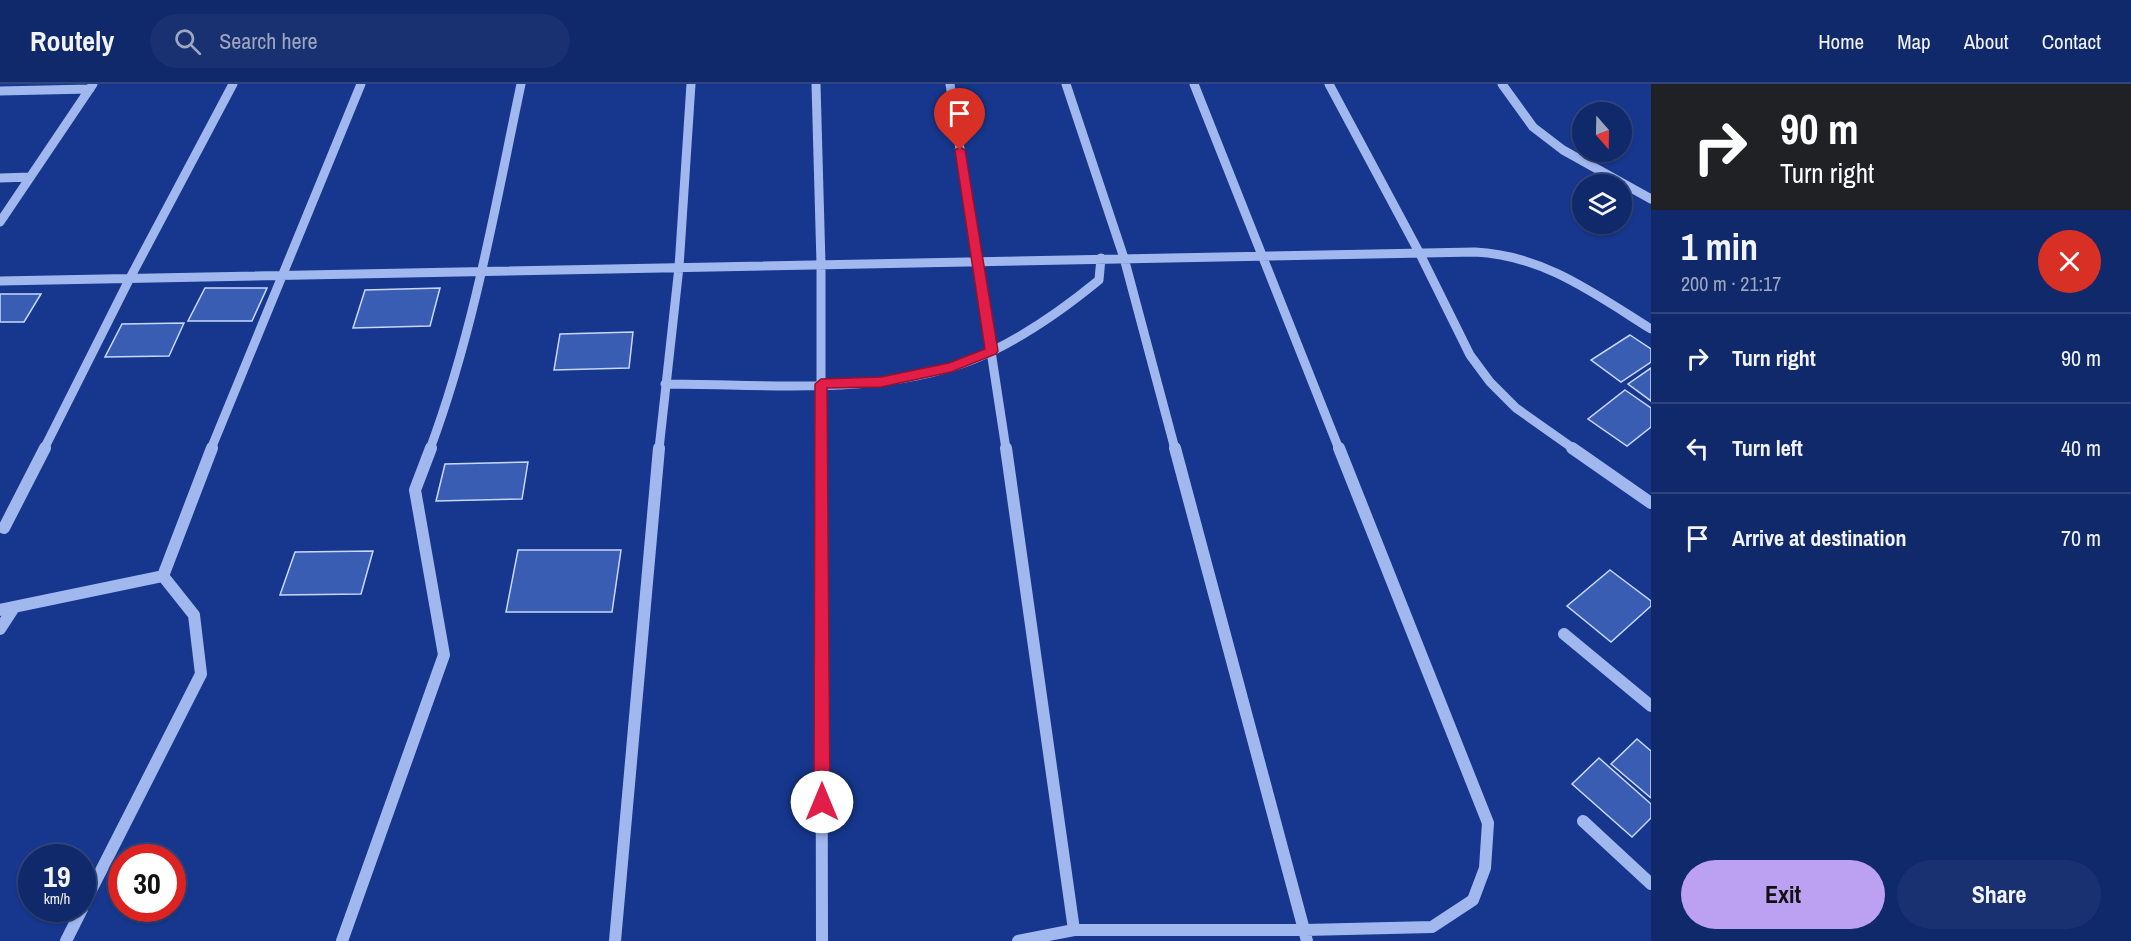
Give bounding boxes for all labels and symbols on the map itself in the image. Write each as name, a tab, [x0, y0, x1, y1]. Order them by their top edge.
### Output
pin	[934, 88, 985, 150]
north arrow	[1572, 102, 1632, 162]
position arrow	[790, 770, 854, 834]
speed limit sign: 30	[108, 844, 186, 922]

